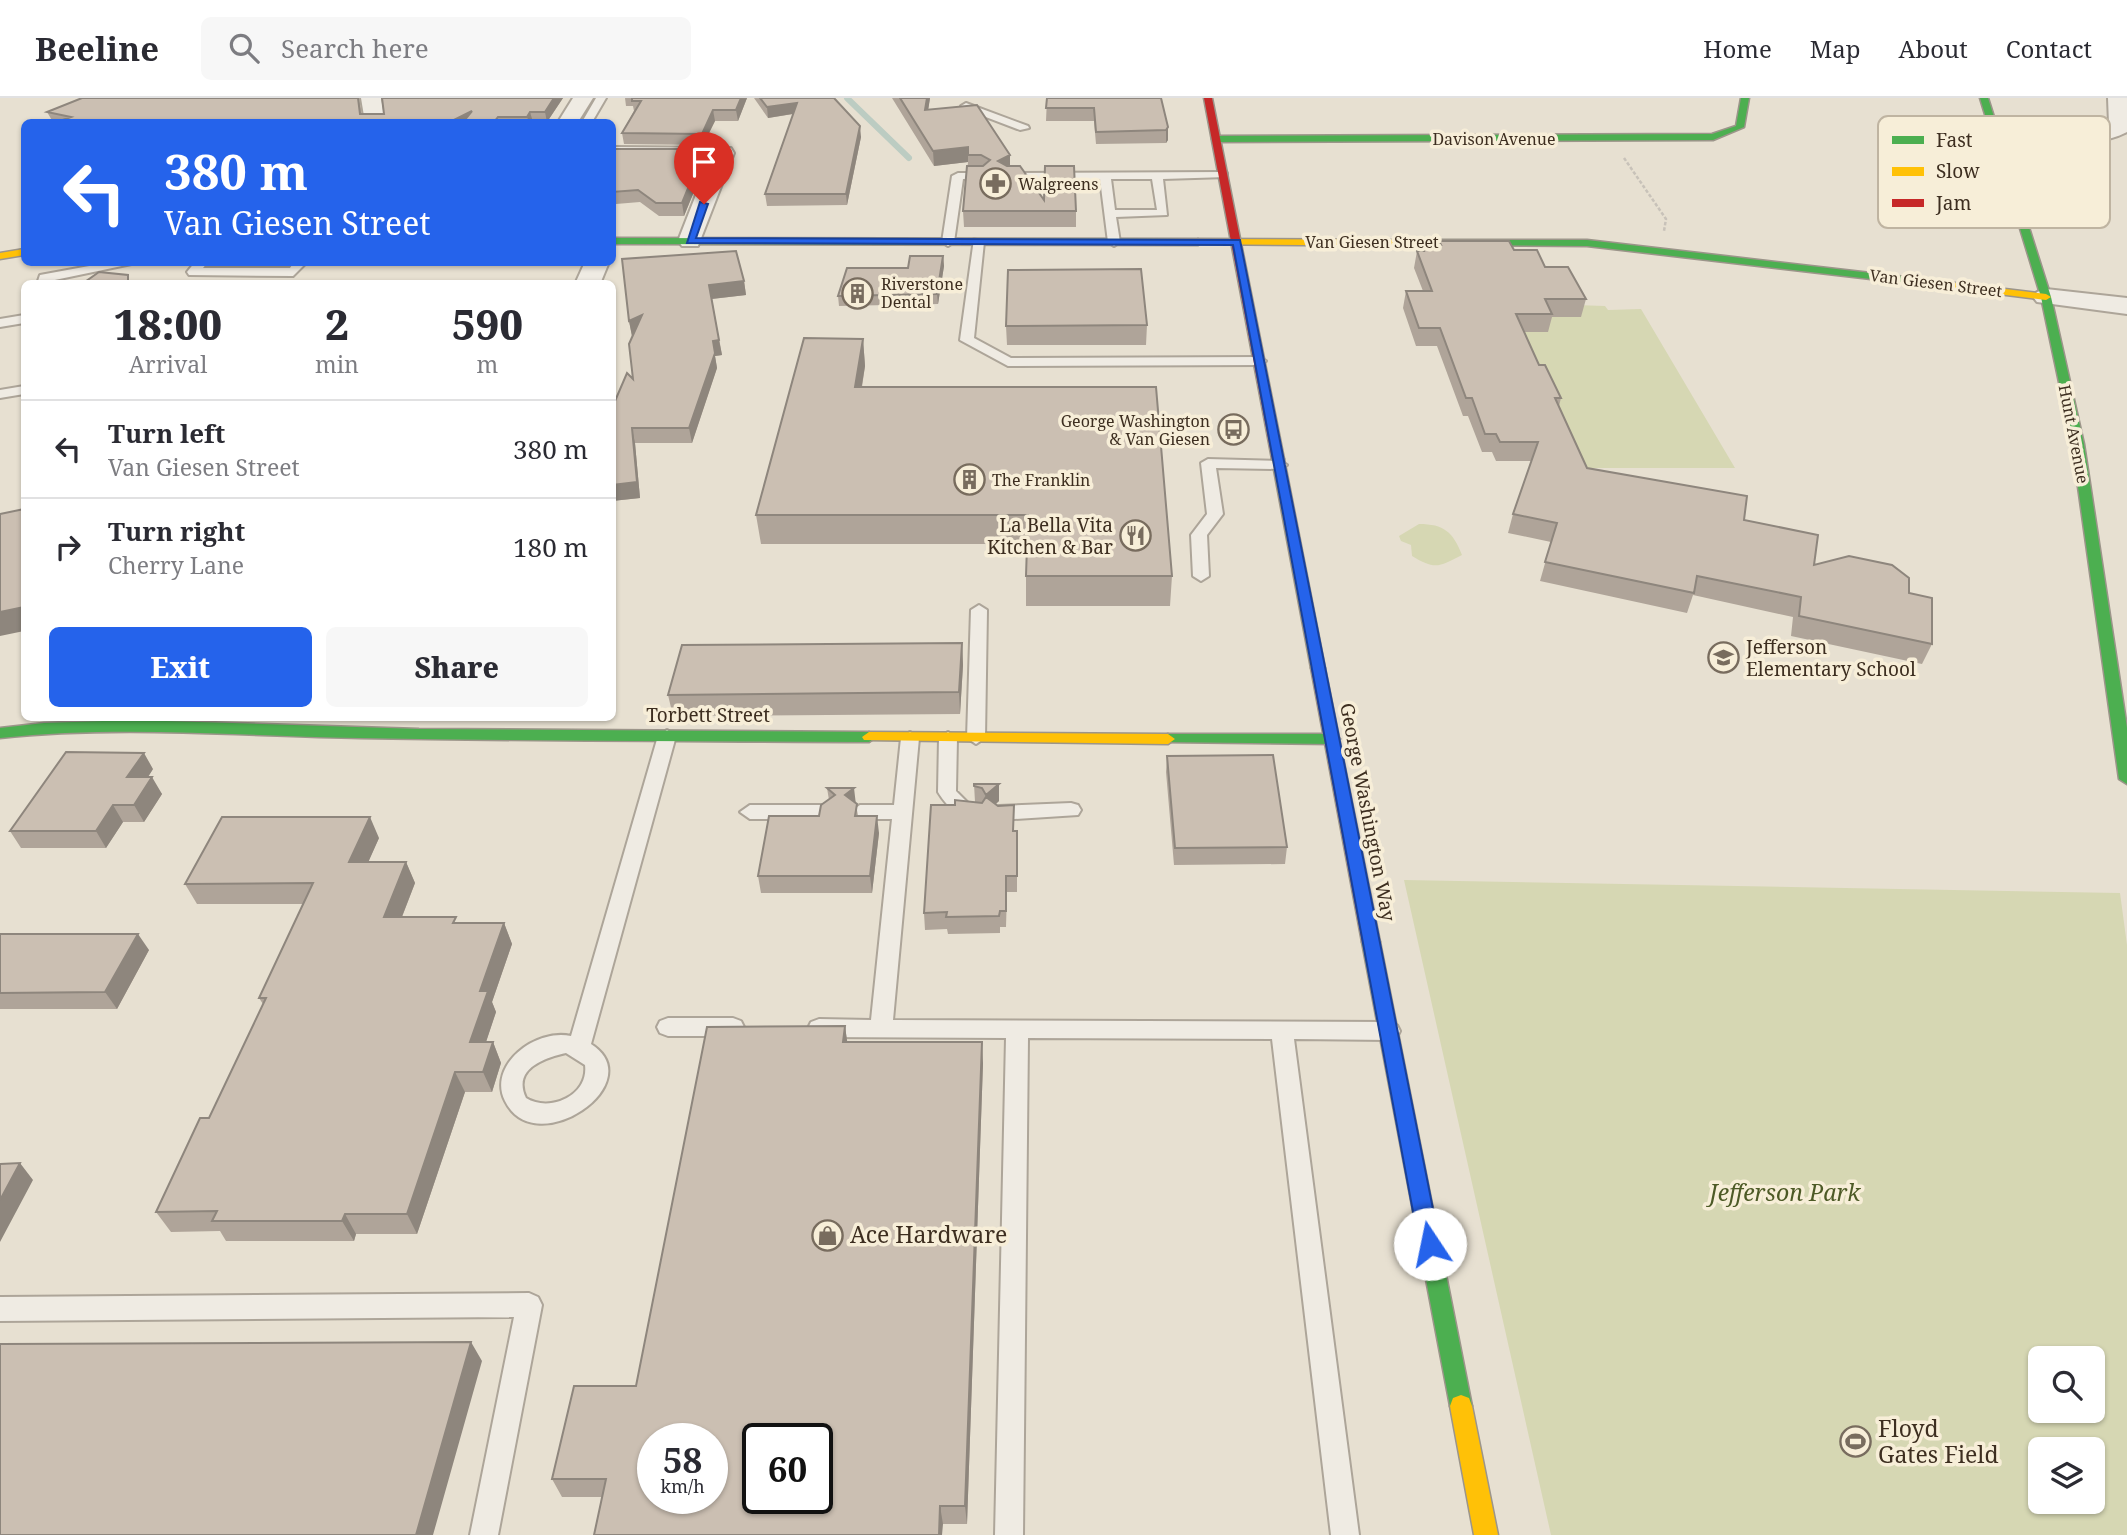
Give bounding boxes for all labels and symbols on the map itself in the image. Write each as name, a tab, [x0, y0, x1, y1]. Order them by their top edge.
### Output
legend	[1878, 116, 2110, 228]
text: Fast	[1936, 127, 1973, 153]
street label: Davison Avenue	[1432, 128, 1556, 150]
pin	[674, 132, 734, 204]
text: Slow	[1936, 158, 1980, 184]
pharmacy icon: Walgreens	[978, 167, 1012, 201]
place label: Walgreens	[1018, 173, 1098, 195]
text: Jam	[1935, 190, 1971, 216]
street label: Van Giesen Street	[1305, 231, 1439, 253]
street label: Van Giesen Street	[1869, 264, 2004, 302]
place label: Riverstone Dental	[881, 273, 963, 313]
building icon: Riverstone Dental	[841, 276, 875, 310]
street label: Hunt Avenue	[2054, 383, 2094, 485]
place label: George Washington & Van Giesen	[1061, 410, 1210, 450]
bus stop icon: George Washington & Van Giesen	[1216, 413, 1250, 447]
building icon: The Franklin	[952, 463, 986, 497]
place label: The Franklin	[992, 469, 1090, 491]
place label: La Bella Vita Kitchen & Bar	[987, 512, 1113, 560]
restaurant icon: La Bella Vita Kitchen & Bar	[1119, 519, 1153, 553]
place label: Jefferson Elementary School	[1745, 634, 1916, 682]
school or university icon: Jefferson Elementary School	[1706, 641, 1740, 675]
street label: George Washington Way	[1334, 701, 1402, 924]
street label: Torbett Street	[646, 702, 770, 728]
park label: Jefferson Park	[1706, 1176, 1861, 1208]
position arrow	[1393, 1207, 1467, 1281]
shop icon: Ace Hardware	[810, 1218, 844, 1252]
place label: Ace Hardware	[850, 1218, 1007, 1250]
place label: Floyd Gates Field	[1878, 1412, 1999, 1470]
speed limit sign: 60	[742, 1423, 833, 1514]
sports icon: Floyd Gates Field	[1838, 1425, 1872, 1459]

